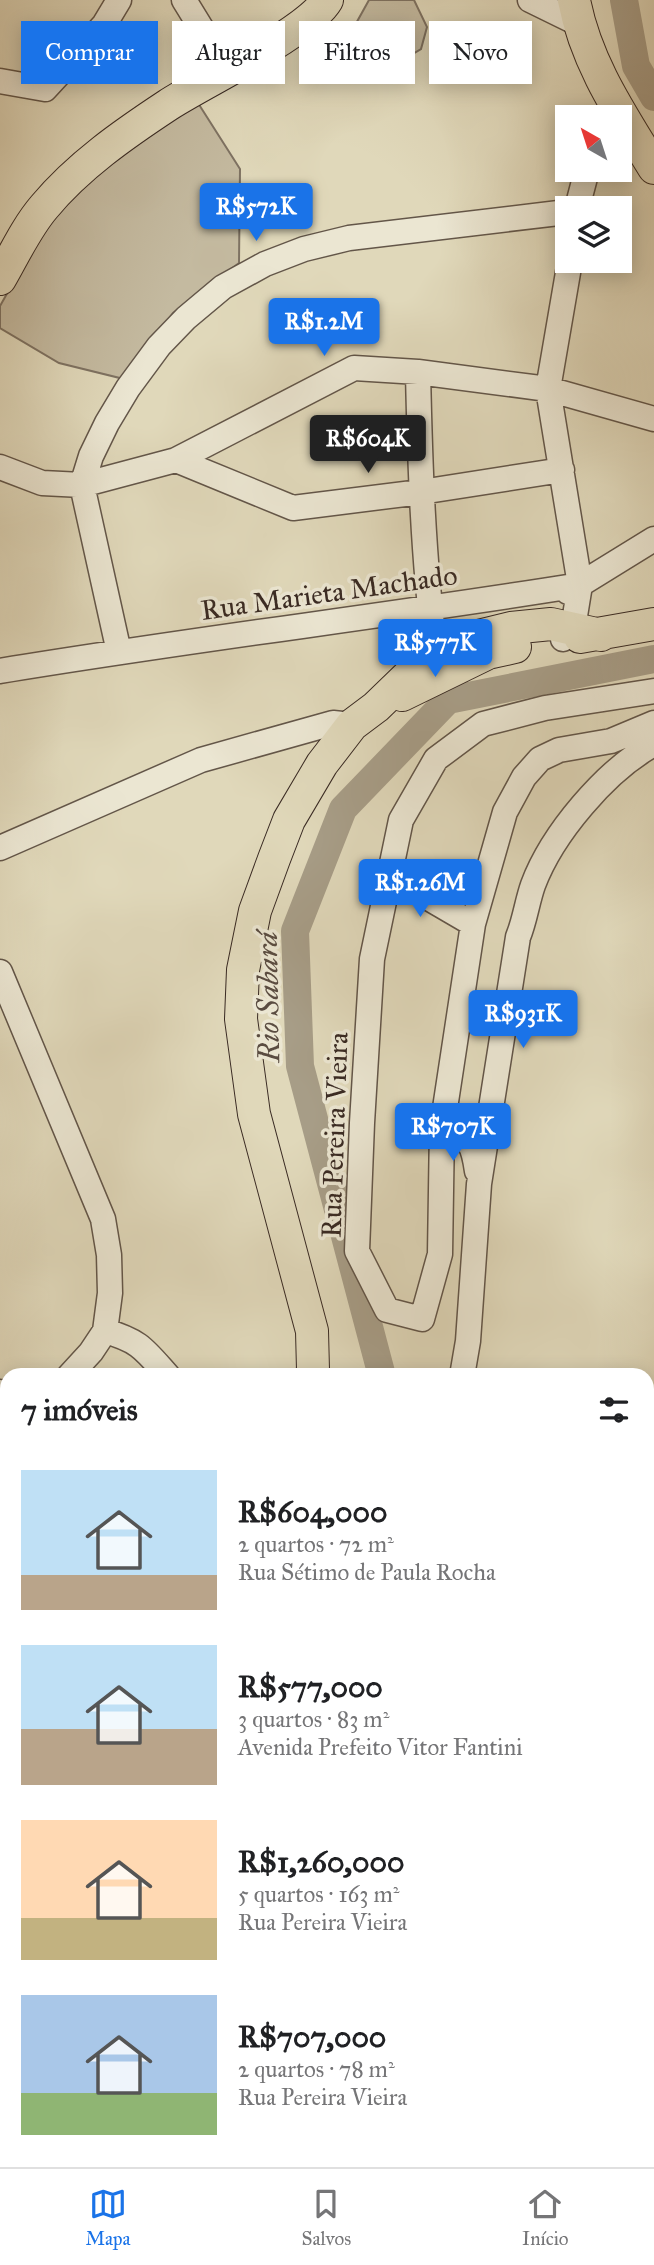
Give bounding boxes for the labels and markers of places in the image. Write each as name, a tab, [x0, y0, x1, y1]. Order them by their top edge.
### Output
pin: R$572K	[199, 184, 313, 243]
pin: R$1.2M	[267, 298, 381, 358]
pin: R$604K	[311, 416, 425, 475]
pin: R$577K	[378, 620, 492, 679]
pin: R$1.26M	[355, 860, 485, 919]
pin: R$931K	[466, 990, 580, 1050]
pin: R$707K	[396, 1104, 510, 1163]

